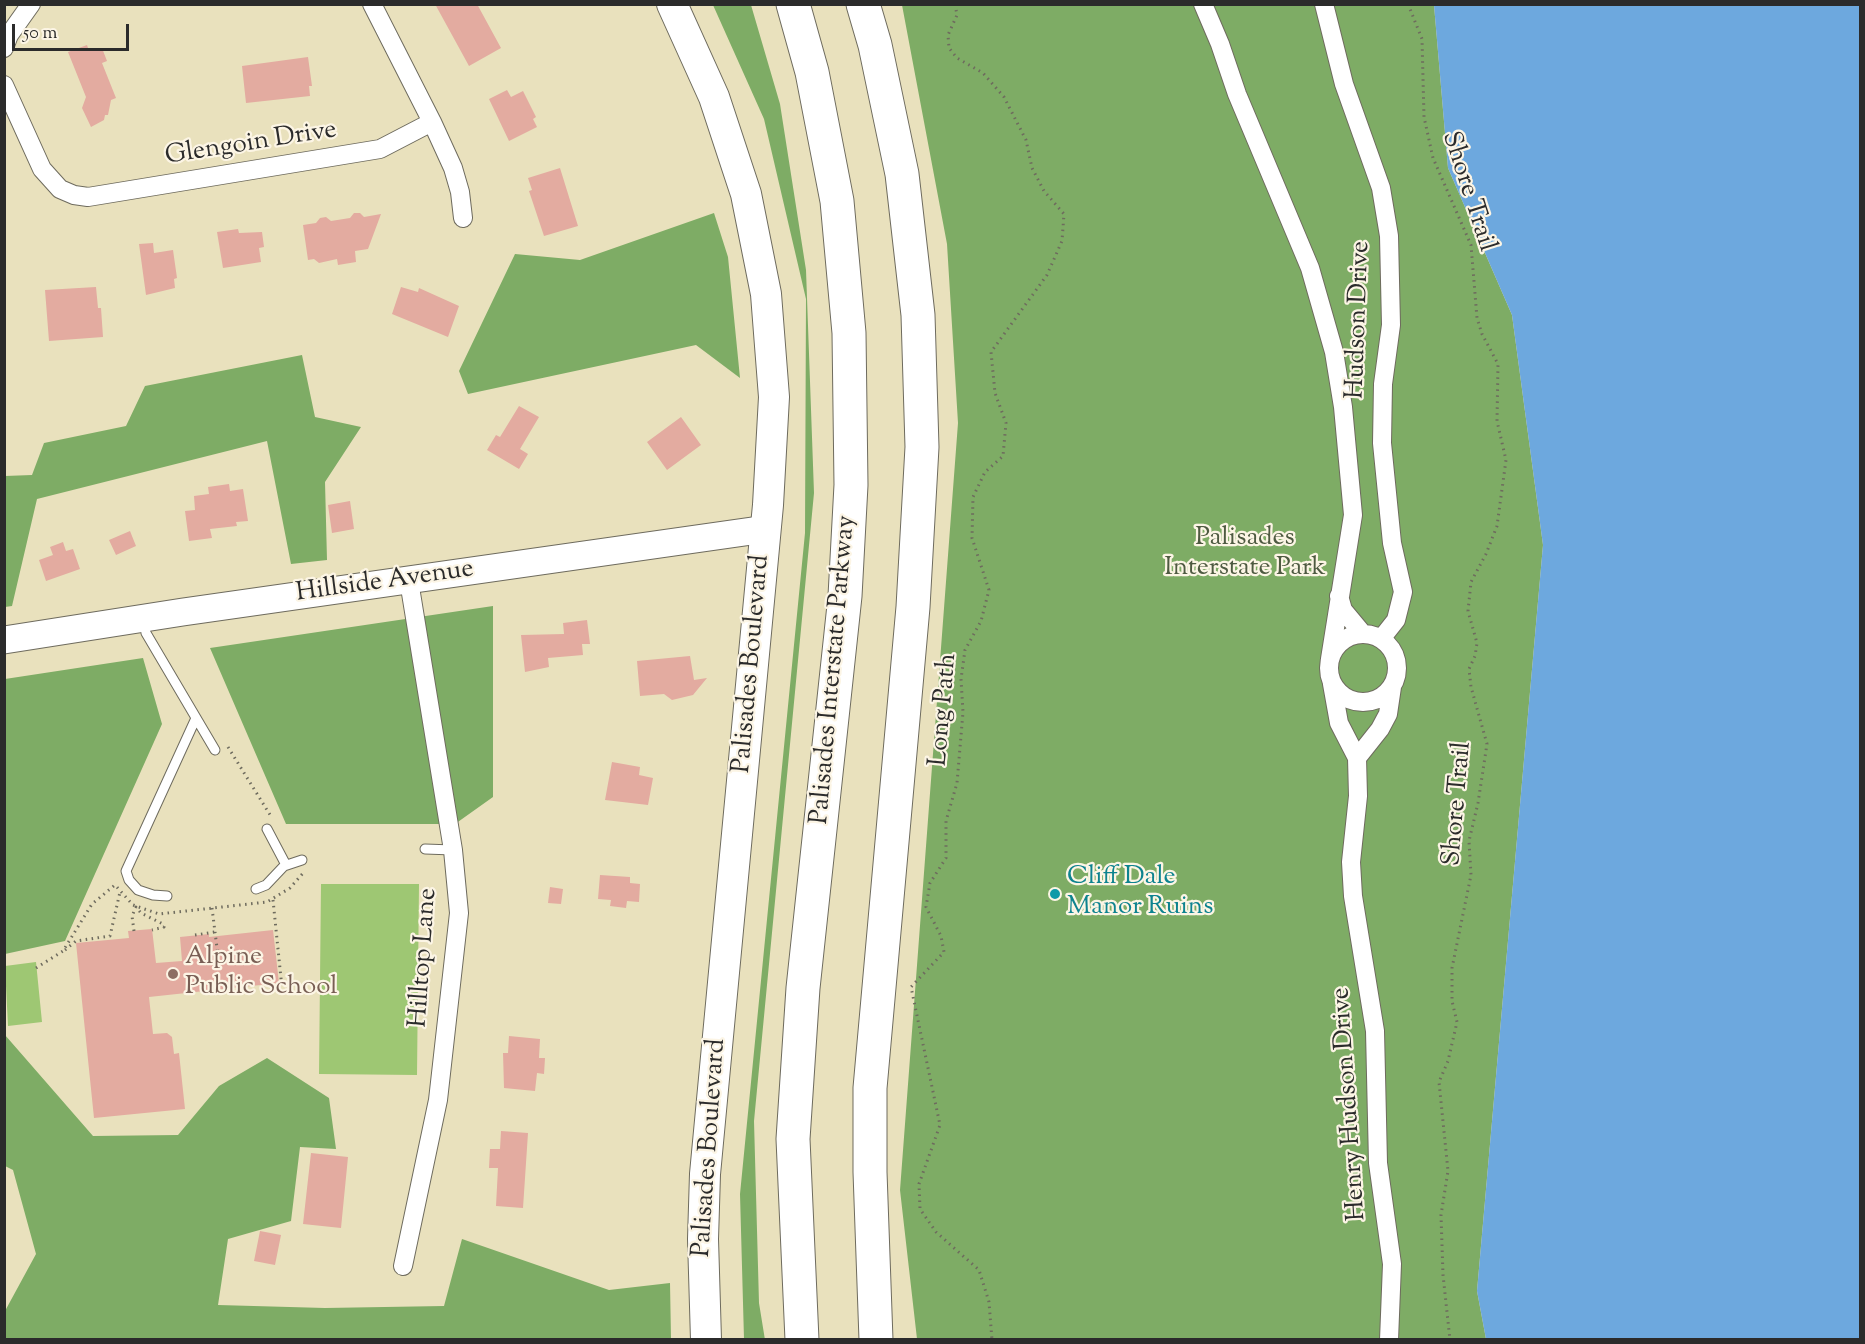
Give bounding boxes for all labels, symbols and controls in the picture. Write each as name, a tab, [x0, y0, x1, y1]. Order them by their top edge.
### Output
scale bar	[15, 12, 132, 50]
text: 50 m	[23, 21, 57, 47]
street label: Glengoin Drive	[163, 116, 339, 174]
street label: Shore Trail	[1433, 128, 1501, 256]
street label: Hudson Drive	[1342, 240, 1378, 400]
street label: Palisades Interstate Parkway	[806, 514, 864, 826]
park label: Palisades Interstate Park	[1164, 524, 1326, 586]
street label: Palisades Boulevard	[728, 554, 778, 774]
street label: Hillside Avenue	[294, 555, 476, 611]
street label: Long Path	[925, 652, 965, 768]
street label: Shore Trail	[1438, 741, 1480, 867]
place label: Cliff Dale Manor Ruins	[1067, 863, 1213, 924]
street label: Hilltop Lane	[405, 887, 445, 1029]
marker: Cliff Dale Manor Ruins	[1048, 887, 1062, 901]
place label: Alpine Public School	[185, 943, 338, 1005]
marker: Alpine Public School	[166, 967, 180, 981]
street label: Henry Hudson Drive	[1327, 986, 1375, 1222]
street label: Palisades Boulevard	[688, 1038, 734, 1258]

